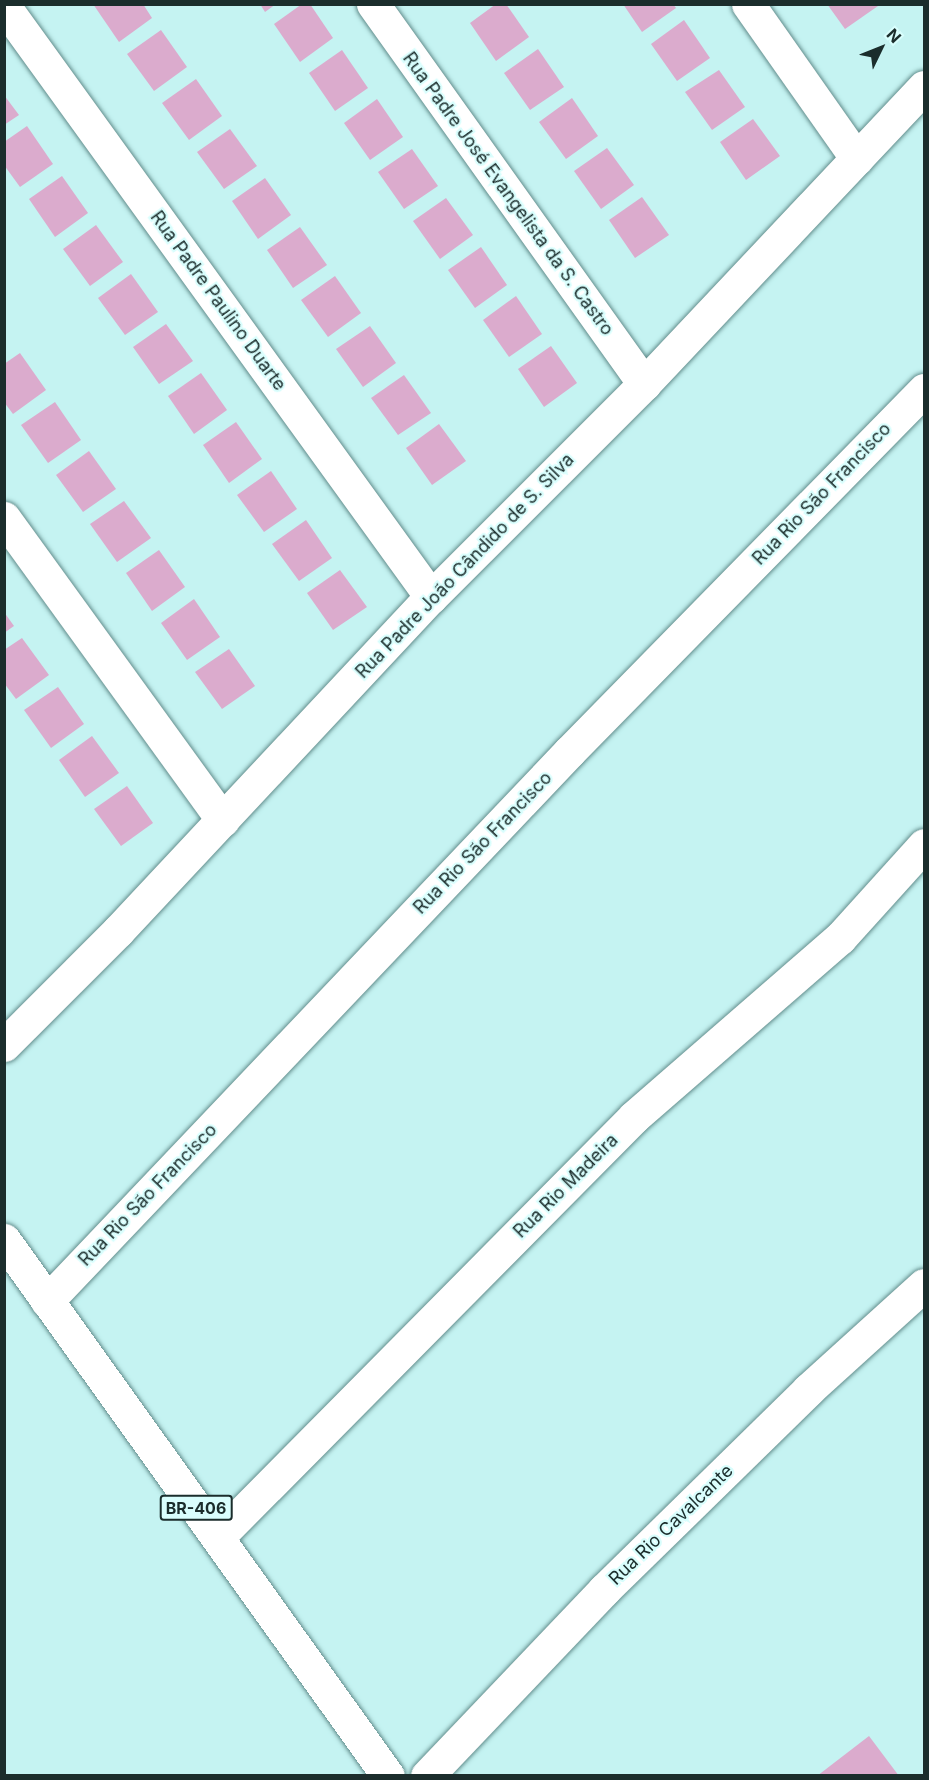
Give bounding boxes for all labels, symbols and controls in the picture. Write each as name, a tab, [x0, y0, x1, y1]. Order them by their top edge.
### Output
north arrow	[851, 18, 911, 78]
text: N	[883, 24, 906, 47]
street label: Rua Padre José Evangelista da S. Castro	[398, 48, 618, 340]
street label: Rua Padre Paulino Duarte	[146, 207, 290, 395]
street label: Rua Rio São Francisco	[748, 418, 896, 570]
street label: Rua Padre João Cândido de S. Silva	[352, 449, 578, 683]
street label: Rua Rio São Francisco	[409, 767, 557, 919]
street label: Rua Rio São Francisco	[74, 1119, 222, 1271]
street label: Rua Rio Madeira	[509, 1129, 623, 1243]
street label: Rua Rio Cavalcante	[604, 1460, 738, 1590]
road number: BR-406	[158, 1495, 234, 1521]

